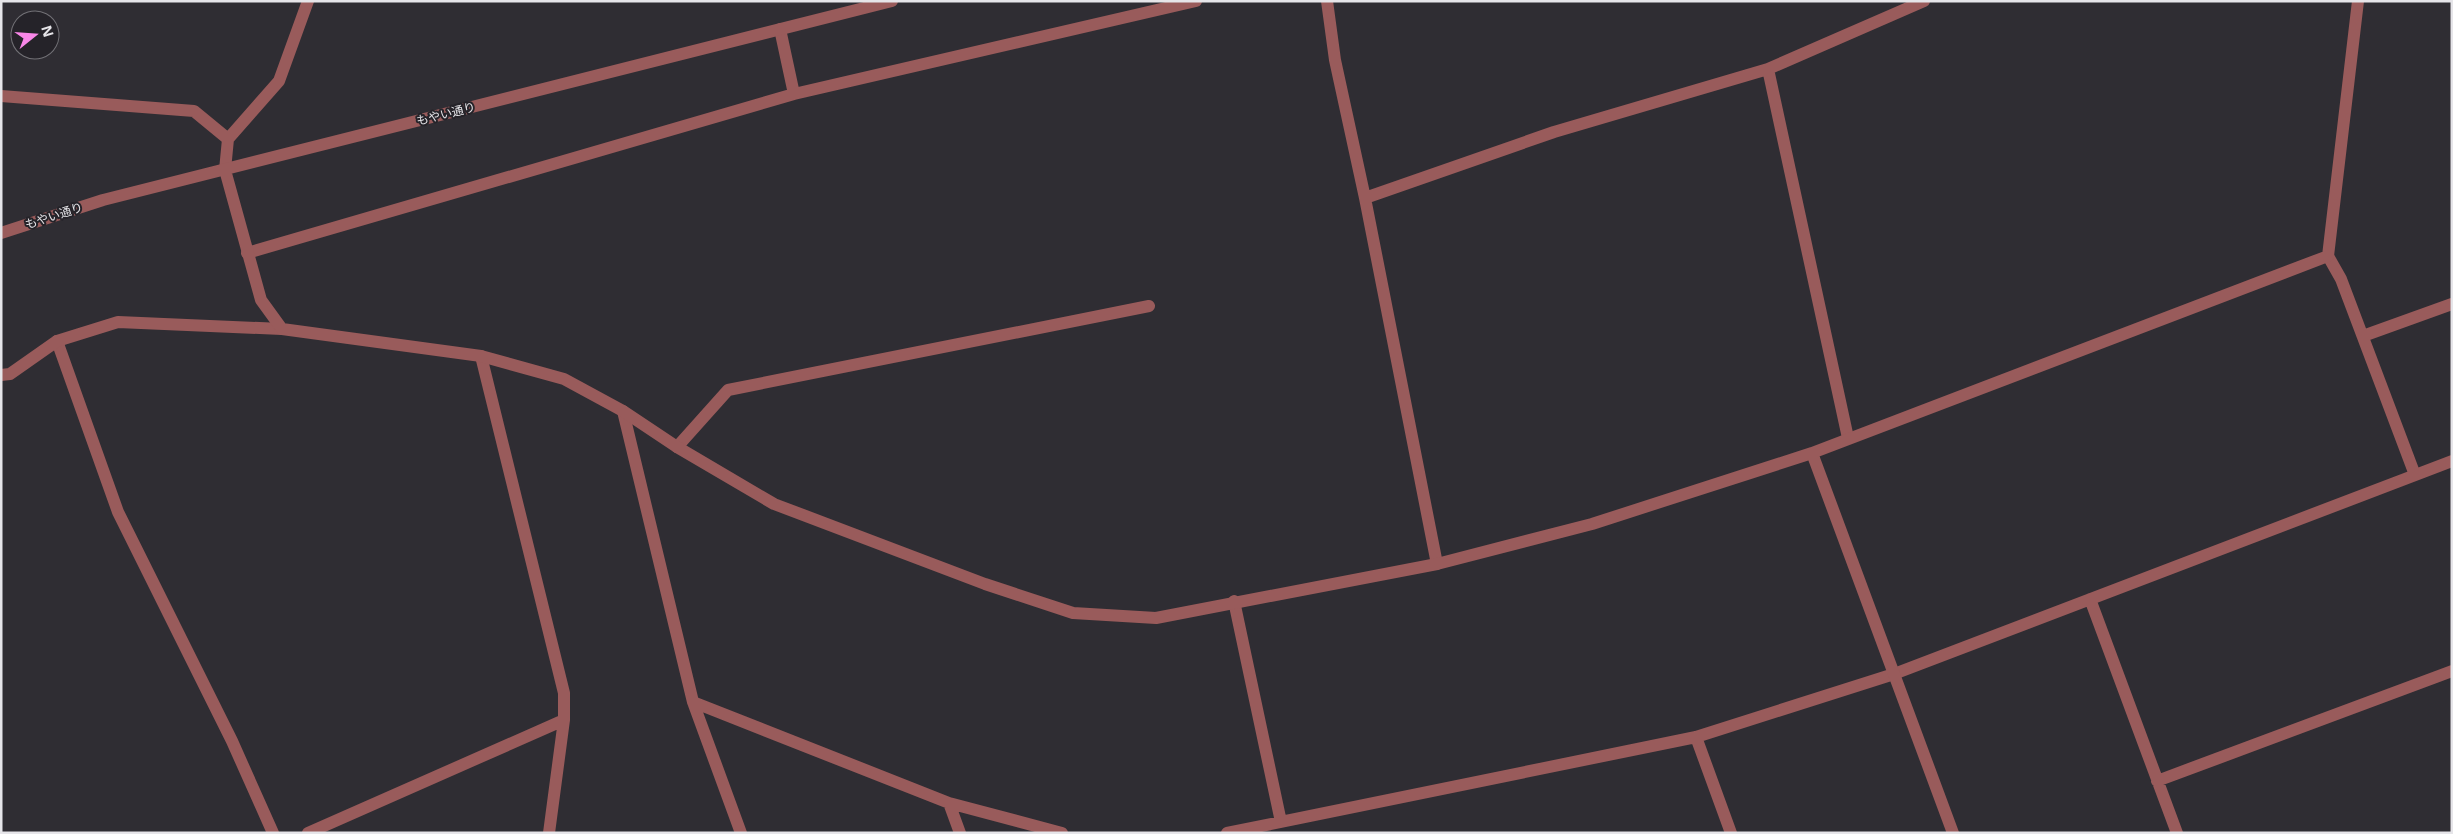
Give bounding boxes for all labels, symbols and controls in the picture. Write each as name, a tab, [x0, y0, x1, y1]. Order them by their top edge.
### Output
north arrow	[10, 10, 60, 60]
text: N	[37, 23, 59, 39]
street label: もやい通り	[415, 98, 477, 129]
street label: もやい通り	[23, 198, 85, 233]

